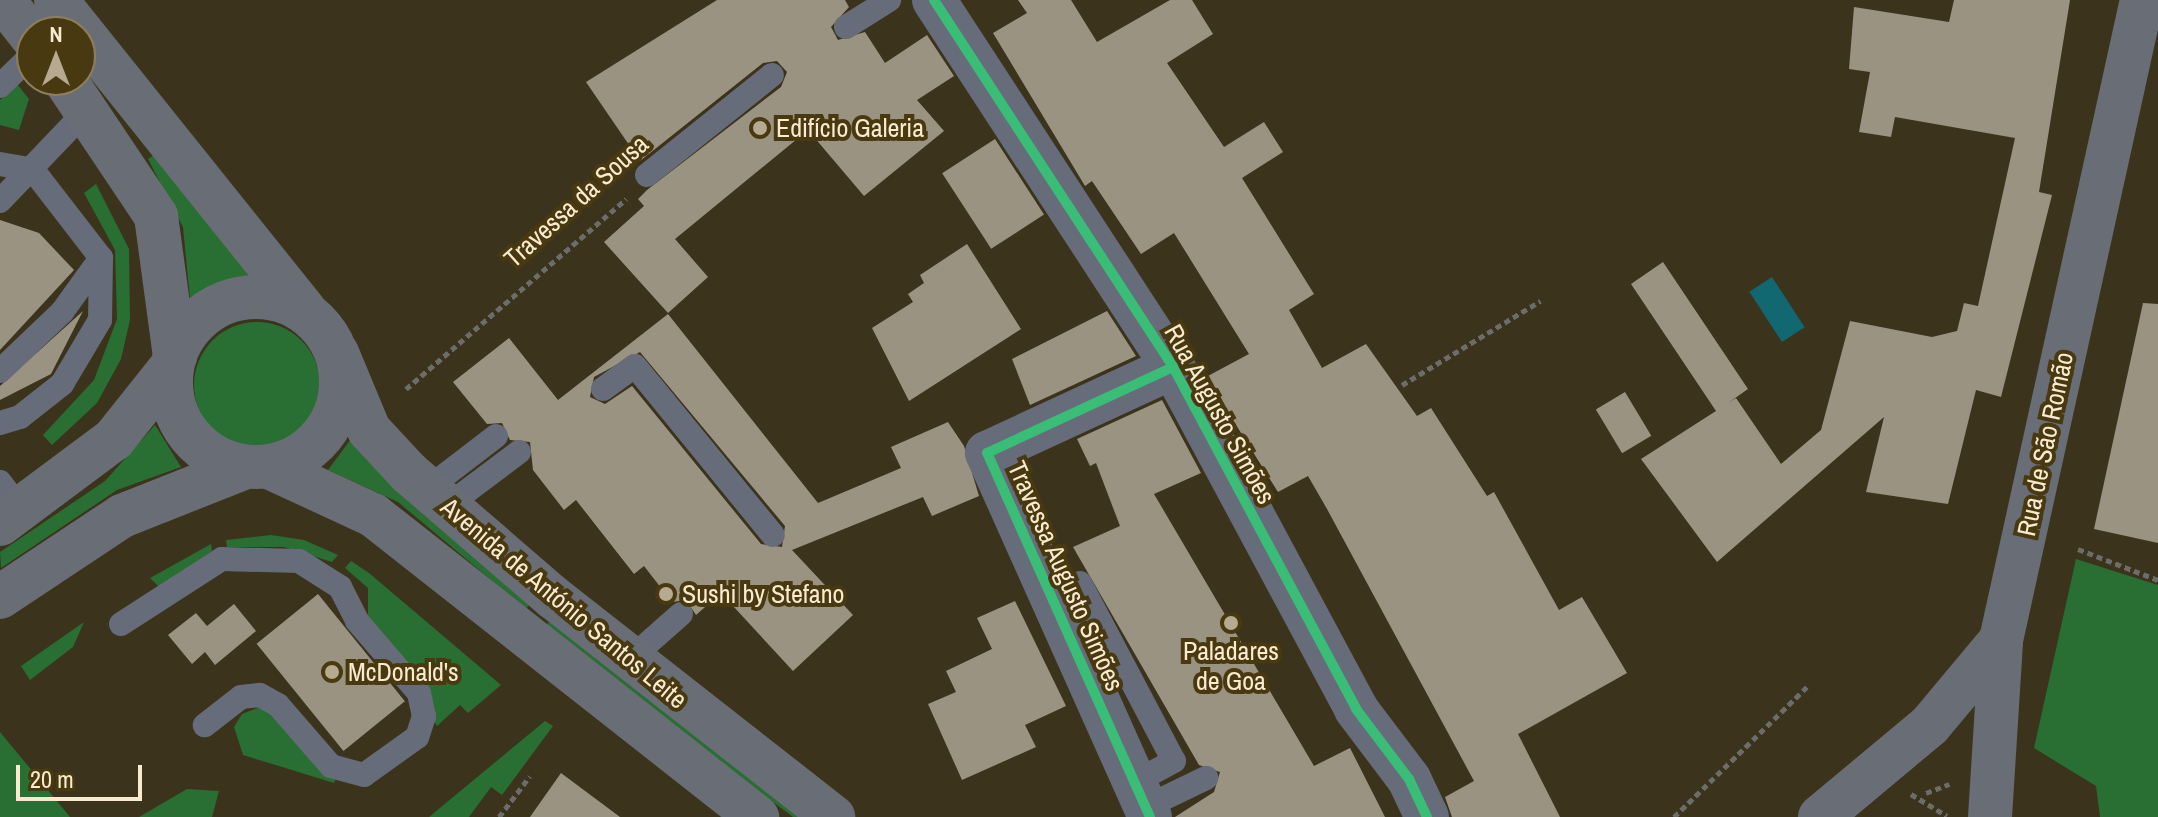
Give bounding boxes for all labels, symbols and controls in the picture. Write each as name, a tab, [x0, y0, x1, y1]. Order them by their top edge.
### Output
north arrow	[16, 16, 96, 96]
text: N	[49, 19, 63, 49]
place label: Edifício Galeria	[776, 112, 924, 144]
marker: Edifício Galeria	[751, 119, 769, 137]
street label: Travessa da Sousa	[498, 128, 654, 274]
street label: Rua Augusto Simões	[1158, 318, 1282, 510]
street label: Rua de São Romão	[2010, 349, 2080, 539]
street label: Travessa Augusto Simões	[1001, 456, 1131, 696]
street label: Avenida de António Santos Leite	[434, 491, 694, 715]
place label: Sushi by Stefano	[682, 578, 844, 610]
marker: Sushi by Stefano	[657, 585, 675, 603]
marker: Paladares de Goa	[1222, 614, 1240, 632]
place label: Paladares de Goa	[1183, 635, 1279, 696]
place label: McDonald's	[348, 656, 459, 688]
marker: McDonald's	[323, 663, 341, 681]
scale bar	[20, 749, 146, 799]
text: 20 m	[30, 763, 74, 795]

